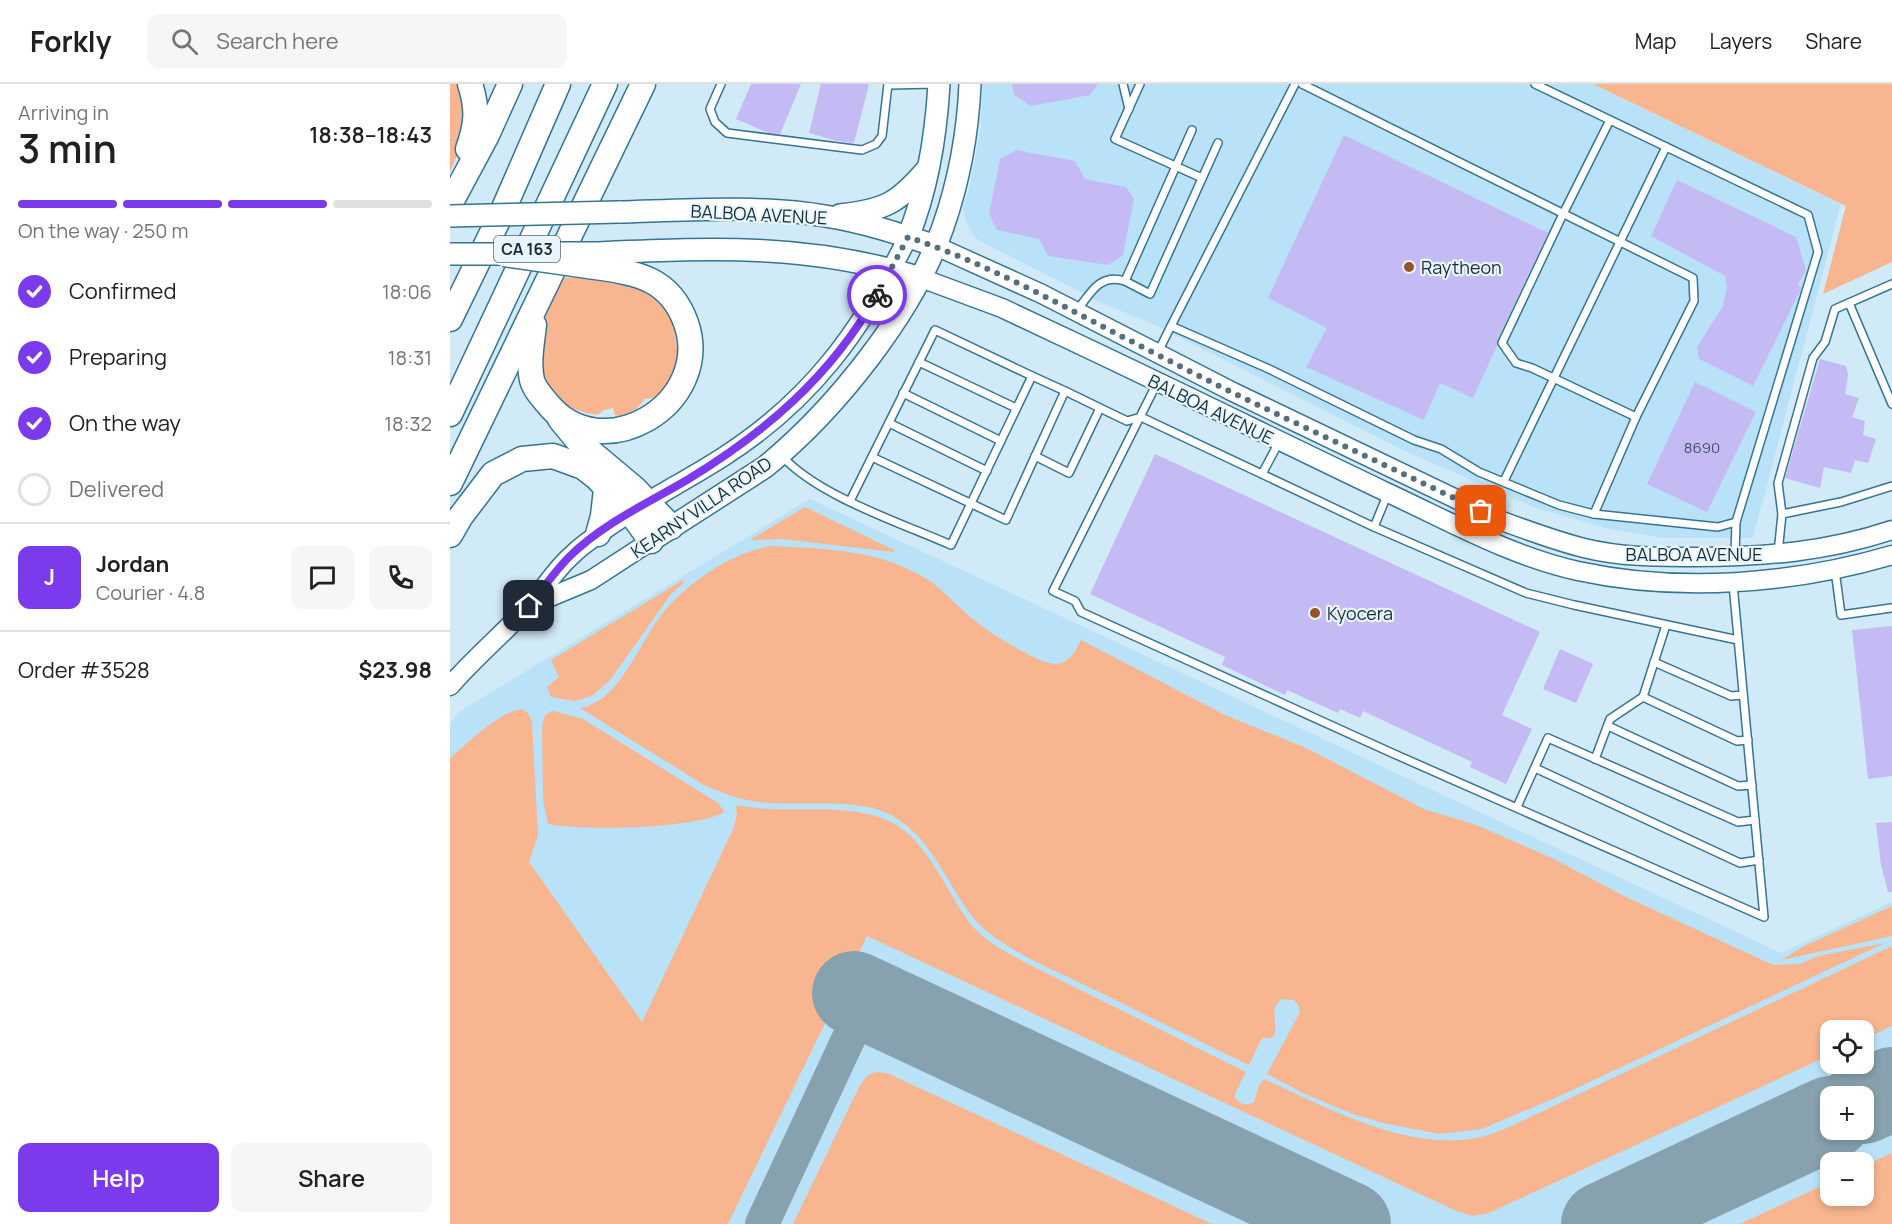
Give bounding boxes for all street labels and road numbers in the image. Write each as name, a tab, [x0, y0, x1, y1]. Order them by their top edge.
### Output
street label: BALBOA AVENUE	[690, 198, 828, 230]
road number: CA 163	[494, 236, 560, 262]
street label: BALBOA AVENUE	[1144, 368, 1278, 450]
street label: KEARNY VILLA ROAD	[626, 451, 776, 563]
street label: BALBOA AVENUE	[1626, 542, 1762, 566]

